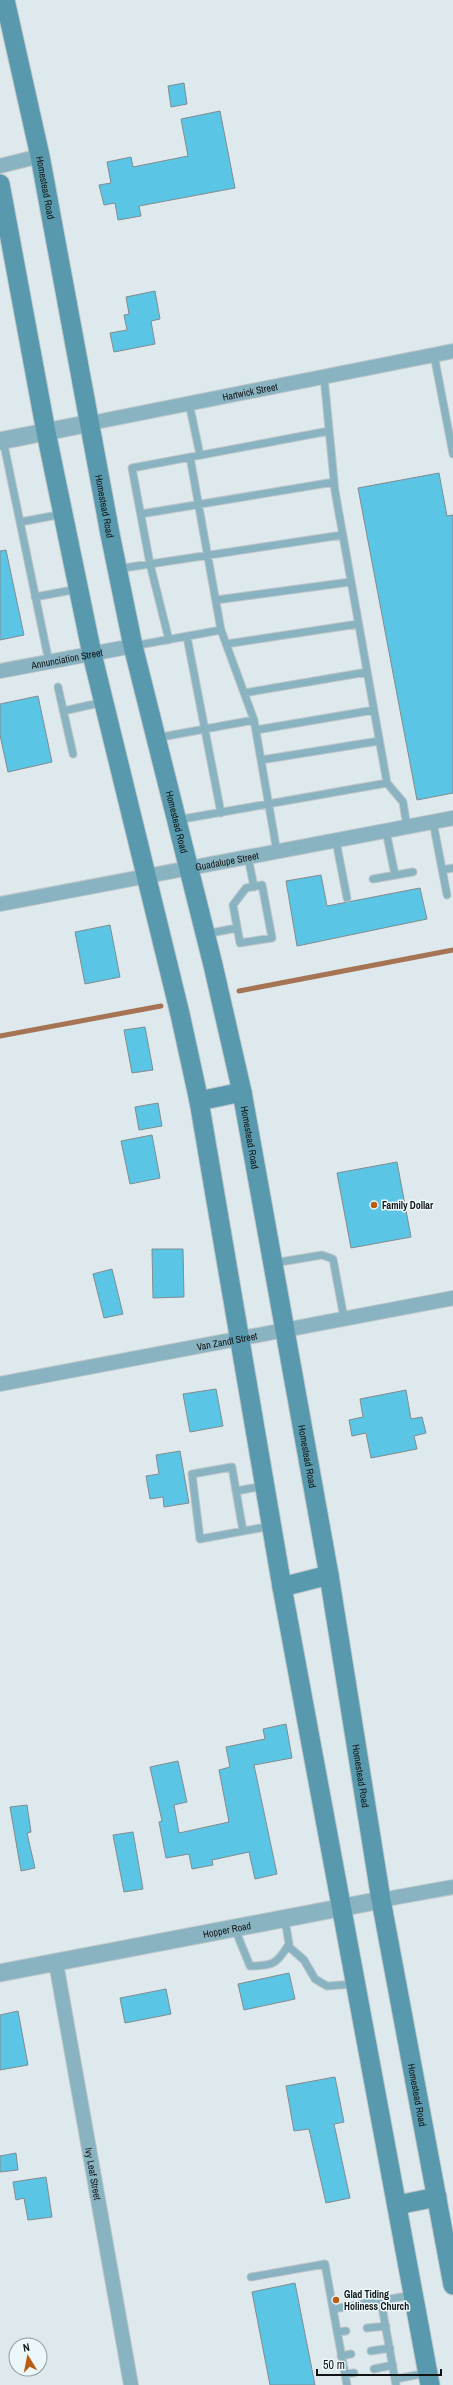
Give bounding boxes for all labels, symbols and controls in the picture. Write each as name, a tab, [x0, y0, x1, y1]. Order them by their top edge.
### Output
street label: Homestead Road	[34, 155, 58, 220]
street label: Hartwick Street	[221, 379, 279, 403]
street label: Homestead Road	[93, 474, 117, 539]
street label: Annunciation Street	[29, 645, 104, 672]
street label: Homestead Road	[163, 789, 191, 854]
street label: Guadalupe Street	[194, 848, 260, 873]
street label: Homestead Road	[238, 1105, 262, 1170]
place label: Family Dollar	[382, 1199, 434, 1212]
marker: Family Dollar	[369, 1200, 379, 1210]
street label: Van Zandt Street	[196, 1329, 259, 1353]
street label: Homestead Road	[296, 1424, 320, 1489]
street label: Homestead Road	[350, 1743, 373, 1808]
street label: Hopper Road	[202, 1919, 252, 1941]
street label: Homestead Road	[405, 2062, 430, 2128]
street label: Ivy Leaf Street	[82, 2147, 105, 2202]
place label: Glad Tiding Holiness Church	[344, 2288, 409, 2313]
marker: Glad Tiding Holiness Church	[331, 2295, 341, 2305]
north arrow	[8, 2337, 48, 2377]
text: N	[22, 2340, 31, 2355]
scale bar	[317, 2351, 441, 2377]
text: 50 m	[323, 2357, 345, 2373]

